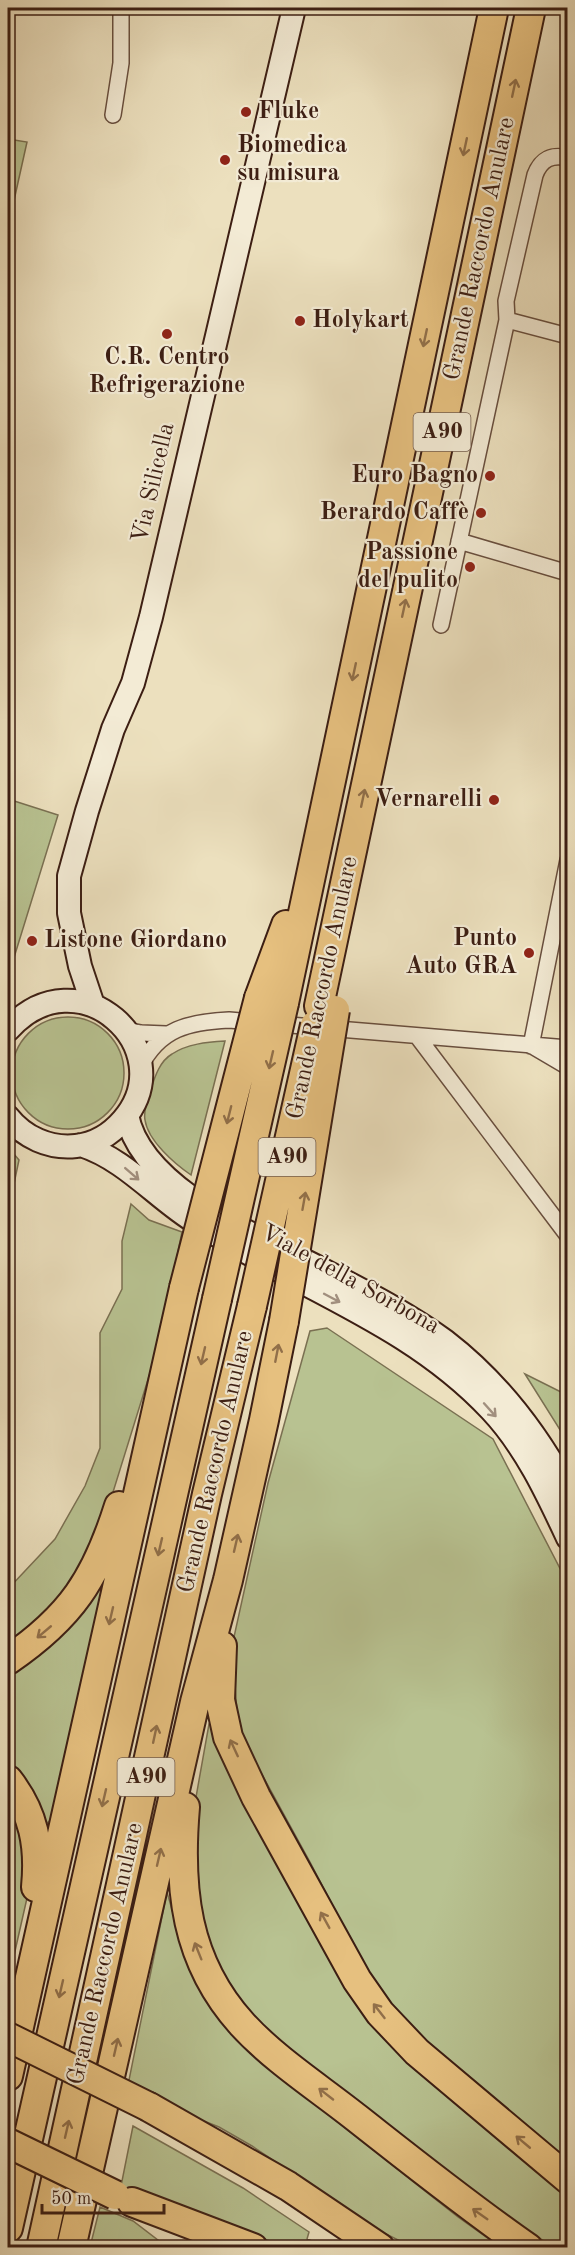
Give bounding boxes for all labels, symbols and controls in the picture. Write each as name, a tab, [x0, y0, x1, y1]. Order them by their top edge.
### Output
one-way arrow	[509, 79, 520, 98]
place label: Fluke	[258, 100, 319, 124]
marker: Fluke	[239, 105, 253, 119]
street label: Grande Raccordo Anulare	[440, 115, 520, 383]
place label: Biomedica su misura	[237, 134, 347, 186]
one-way arrow	[459, 137, 470, 156]
marker: Biomedica su misura	[218, 153, 232, 167]
place label: Holykart	[312, 309, 409, 333]
marker: Holykart	[293, 314, 307, 328]
marker: C.R. Centro Refrigerazione	[160, 327, 174, 341]
one-way arrow	[419, 328, 430, 347]
place label: C.R. Centro Refrigerazione	[89, 346, 245, 398]
road number: A90	[414, 413, 470, 451]
street label: Via Silicella	[128, 420, 180, 546]
place label: Euro Bagno	[351, 464, 478, 488]
marker: Euro Bagno	[483, 469, 497, 483]
place label: Berardo Caffè	[320, 501, 469, 525]
marker: Berardo Caffè	[474, 506, 488, 520]
place label: Passione del pulito	[358, 541, 458, 593]
marker: Passione del pulito	[463, 560, 477, 574]
one-way arrow	[399, 598, 410, 618]
one-way arrow	[347, 662, 359, 681]
place label: Vernarelli	[375, 788, 482, 812]
one-way arrow	[358, 789, 370, 808]
marker: Vernarelli	[487, 793, 501, 807]
street label: Grande Raccordo Anulare	[283, 854, 363, 1122]
place label: Punto Auto GRA	[405, 927, 517, 979]
place label: Listone Giordano	[44, 929, 227, 953]
marker: Listone Giordano	[25, 934, 39, 948]
marker: Punto Auto GRA	[522, 946, 536, 960]
one-way arrow	[264, 1050, 276, 1069]
one-way arrow	[222, 1105, 234, 1124]
road number: A90	[258, 1138, 316, 1176]
one-way arrow	[124, 1167, 139, 1181]
one-way arrow	[299, 1192, 310, 1212]
street label: Viale della Sorbona	[256, 1221, 444, 1339]
one-way arrow	[323, 1293, 341, 1304]
street label: Grande Raccordo Anulare	[174, 1329, 258, 1595]
one-way arrow	[272, 1344, 283, 1363]
one-way arrow	[197, 1347, 209, 1366]
one-way arrow	[483, 1403, 498, 1418]
one-way arrow	[231, 1534, 242, 1554]
one-way arrow	[154, 1536, 165, 1556]
one-way arrow	[104, 1606, 116, 1625]
one-way arrow	[37, 1625, 52, 1639]
one-way arrow	[150, 1724, 161, 1744]
one-way arrow	[227, 1739, 238, 1757]
road number: A90	[118, 1758, 174, 1796]
one-way arrow	[97, 1789, 109, 1808]
street label: Grande Raccordo Anulare	[64, 1821, 148, 2087]
one-way arrow	[153, 1848, 165, 1867]
one-way arrow	[319, 1912, 331, 1929]
one-way arrow	[192, 1943, 203, 1961]
one-way arrow	[55, 1978, 66, 1998]
one-way arrow	[372, 2003, 385, 2019]
one-way arrow	[110, 2038, 122, 2057]
one-way arrow	[318, 2088, 334, 2101]
one-way arrow	[62, 2120, 73, 2139]
one-way arrow	[515, 2135, 531, 2148]
scale bar	[42, 2177, 164, 2215]
text: 50 m	[51, 2190, 91, 2208]
one-way arrow	[472, 2208, 489, 2220]

